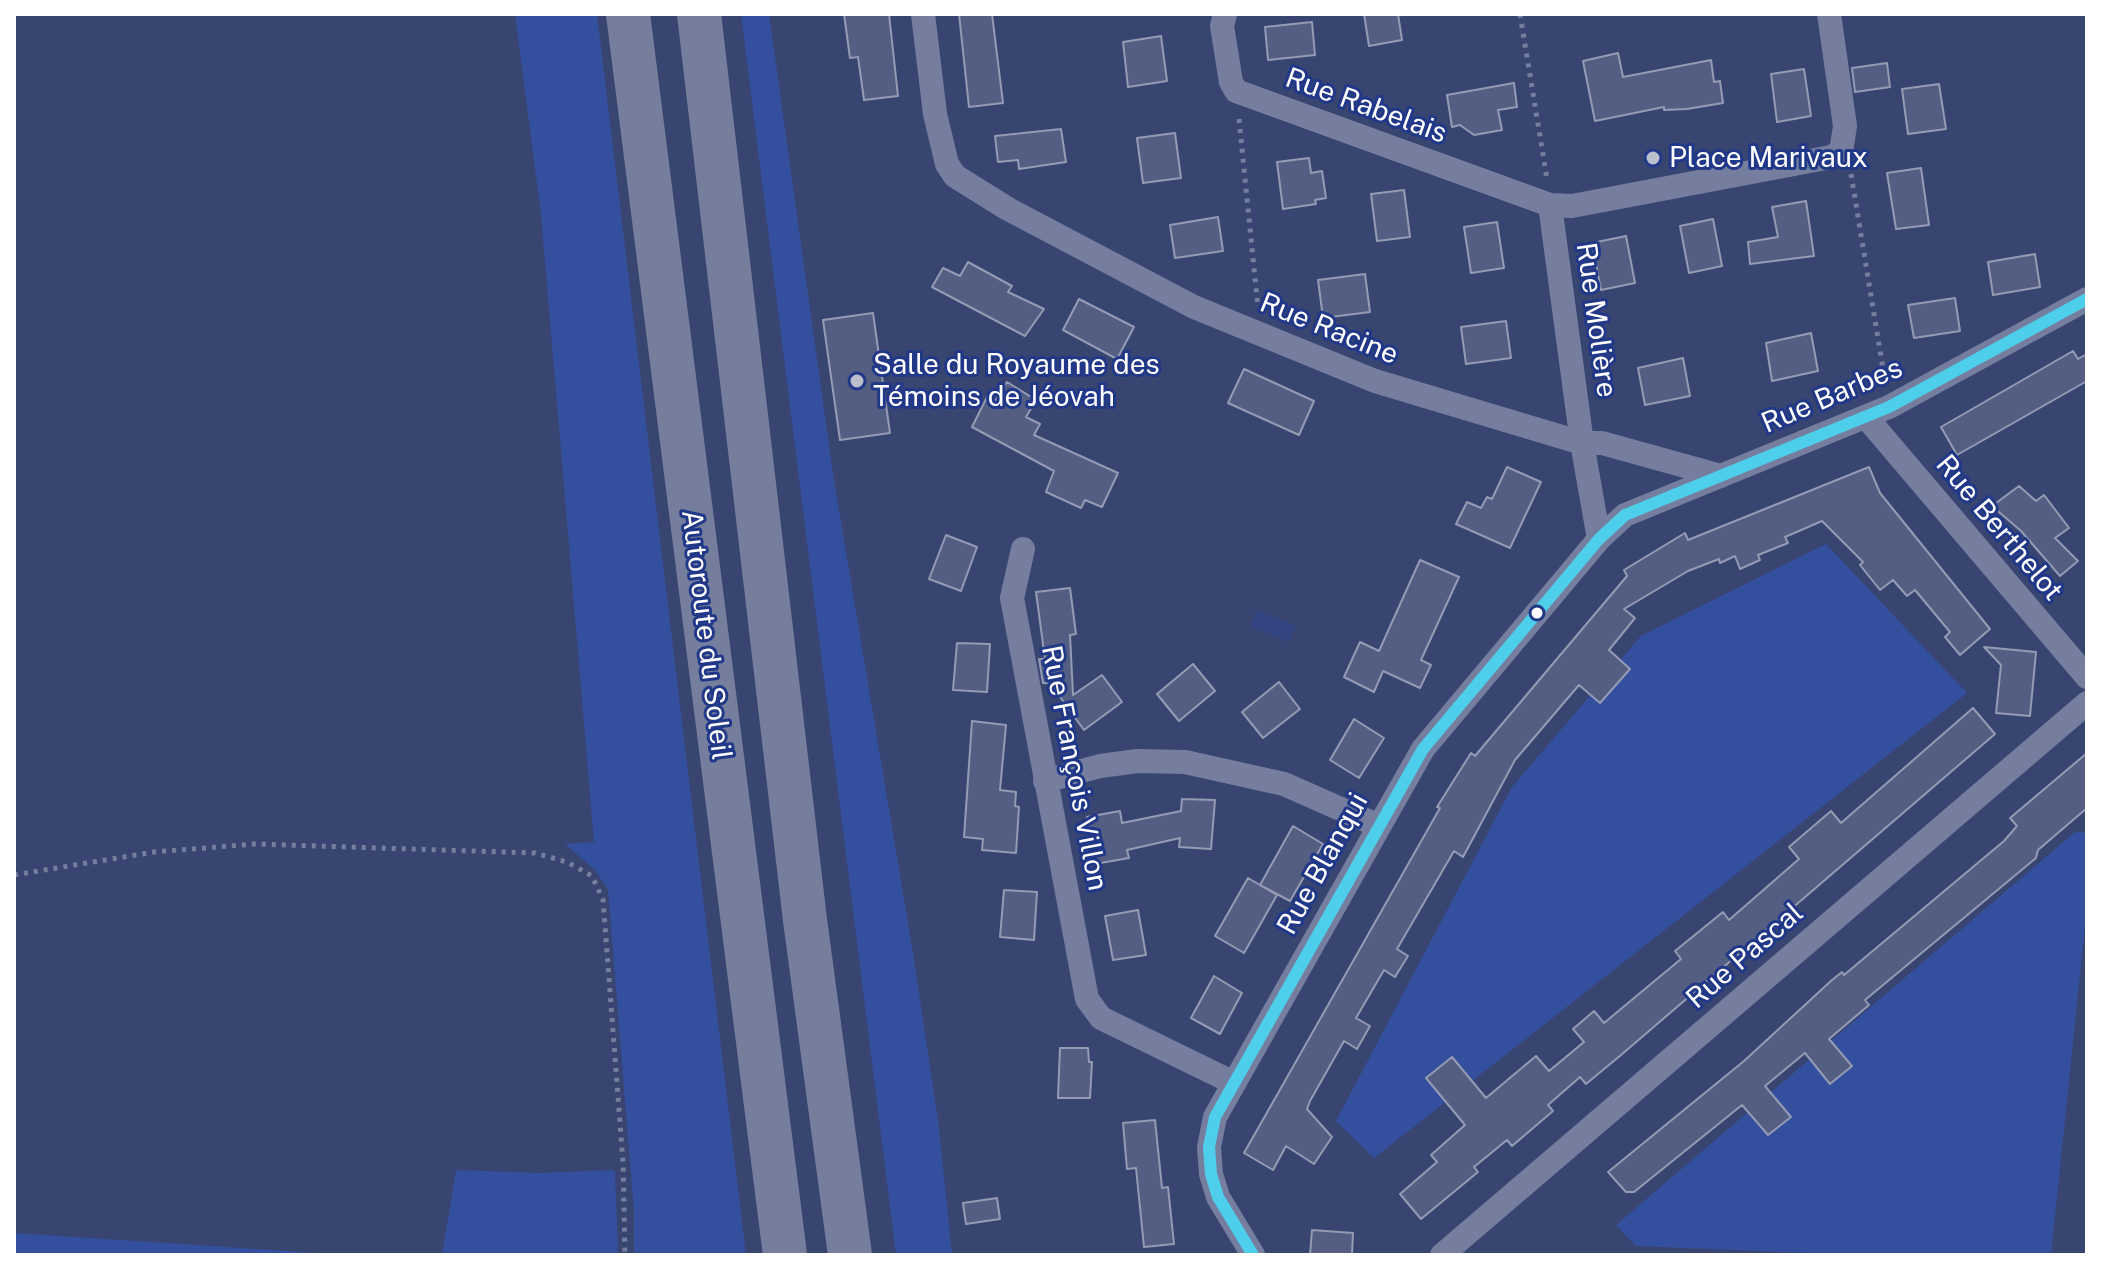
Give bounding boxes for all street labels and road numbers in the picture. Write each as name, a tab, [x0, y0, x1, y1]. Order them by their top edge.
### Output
street label: Rue Rabelais	[1281, 61, 1451, 151]
street label: Rue Molière	[1569, 241, 1623, 399]
street label: Rue Racine	[1255, 286, 1403, 372]
street label: Rue Barbes	[1757, 351, 1907, 441]
street label: Rue Berthelot	[1928, 448, 2070, 608]
street label: Autoroute du Soleil	[674, 508, 738, 762]
street label: Rue François Villon	[1034, 643, 1114, 893]
street label: Rue Blanqui	[1270, 787, 1376, 941]
street label: Rue Pascal	[1680, 896, 1810, 1016]

